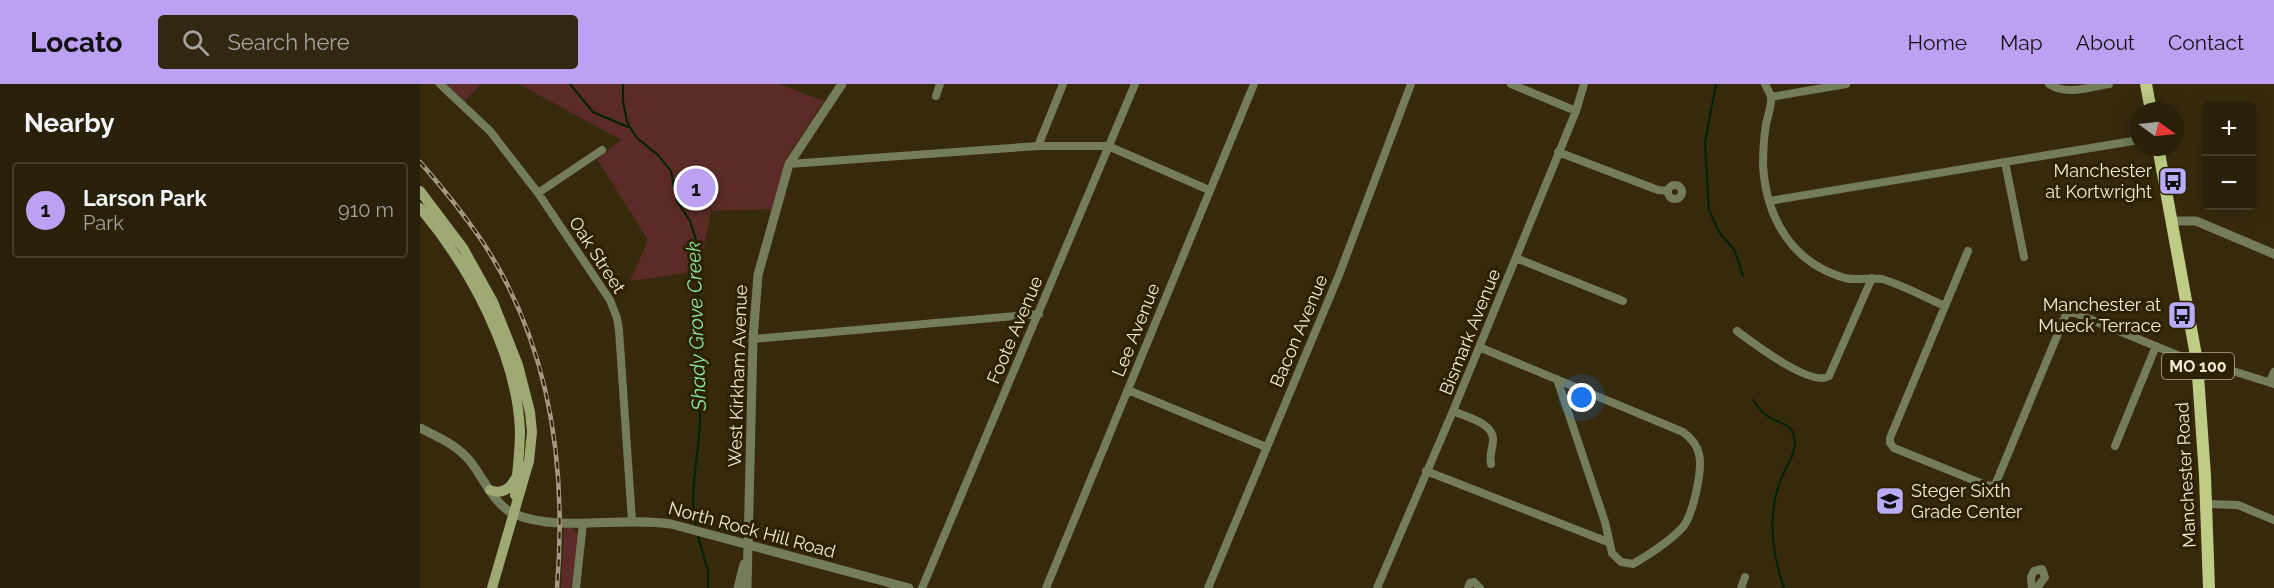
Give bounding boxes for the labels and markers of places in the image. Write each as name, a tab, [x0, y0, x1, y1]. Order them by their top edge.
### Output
place label: Manchester at Kortwright	[2045, 160, 2153, 202]
bus stop icon: Manchester at Kortwright	[2157, 165, 2189, 197]
pin: 1	[676, 166, 716, 210]
place label: Manchester at Mueck Terrace	[2038, 294, 2161, 336]
bus stop icon: Manchester at Mueck Terrace	[2166, 299, 2198, 331]
place label: Steger Sixth Grade Center	[1911, 480, 2023, 522]
school or university icon: Steger Sixth Grade Center	[1874, 485, 1906, 517]

